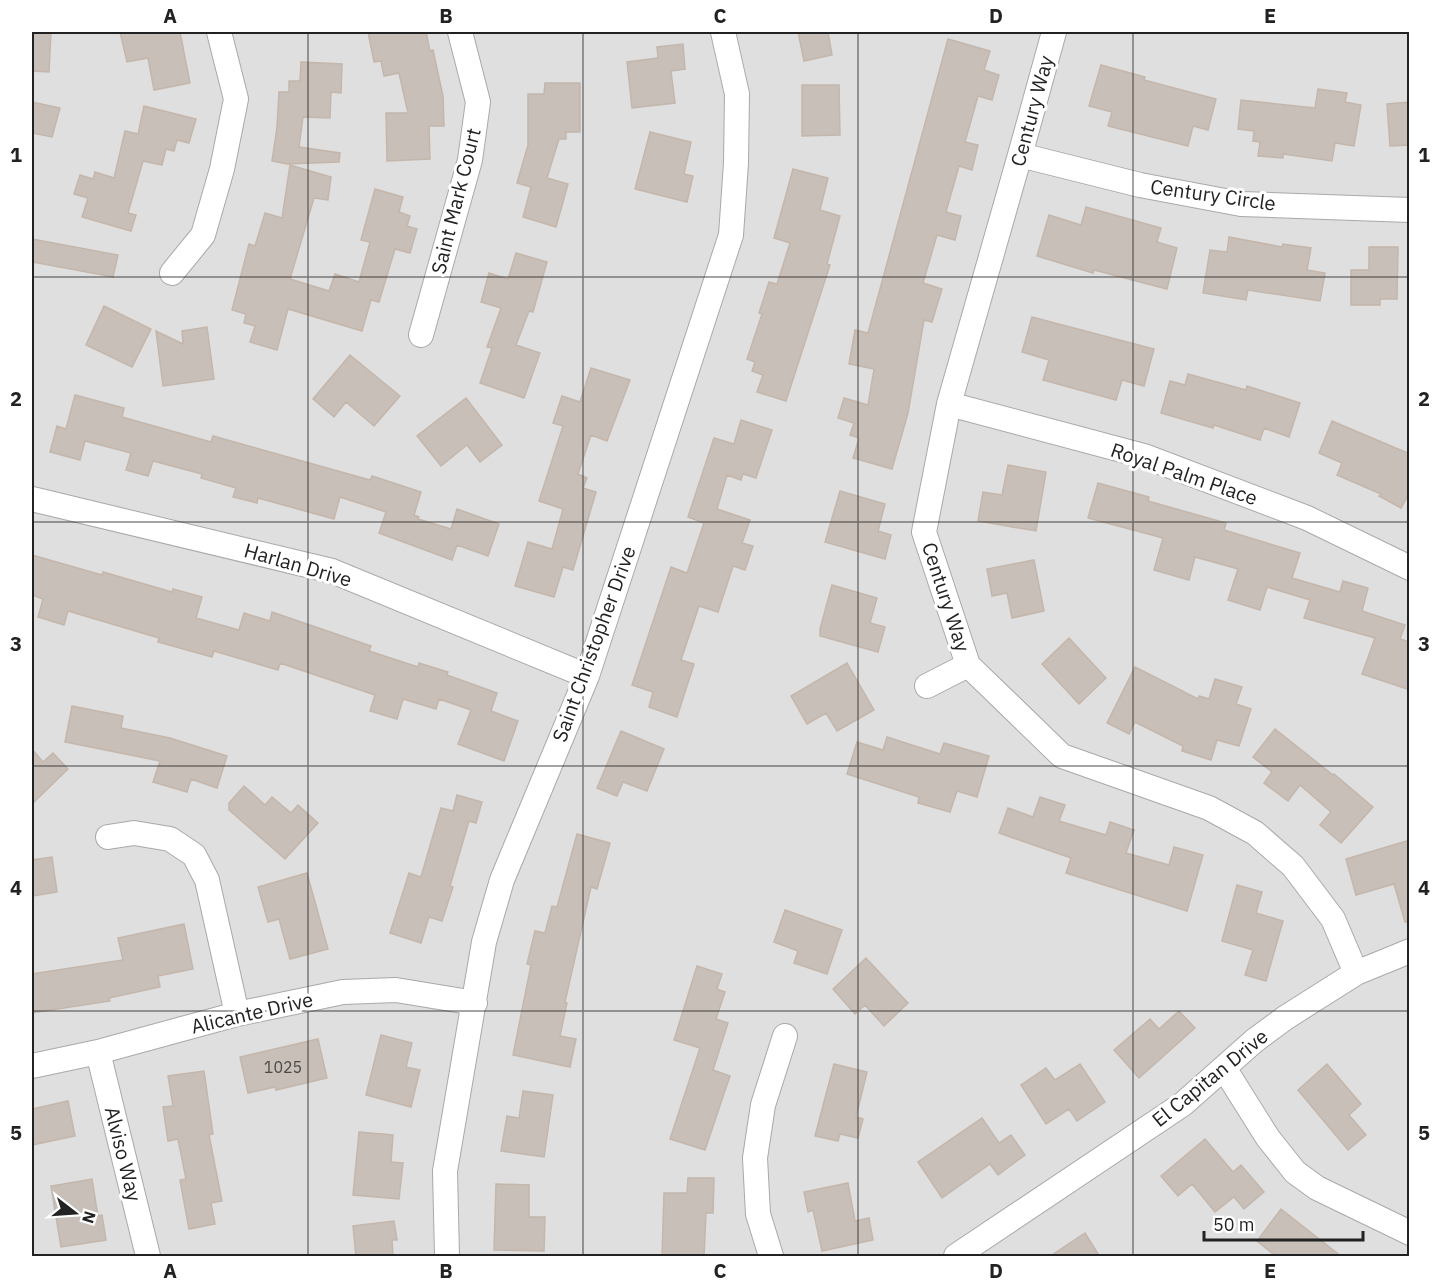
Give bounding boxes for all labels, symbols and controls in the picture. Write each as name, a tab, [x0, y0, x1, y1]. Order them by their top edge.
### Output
text: A	[163, 2, 177, 29]
text: B	[439, 2, 453, 29]
text: C	[713, 2, 727, 29]
text: D	[989, 2, 1003, 29]
text: E	[1264, 2, 1276, 29]
street label: Century Way	[1004, 53, 1059, 169]
street label: Saint Mark Court	[424, 125, 487, 277]
text: 1	[10, 141, 22, 168]
text: 1	[1418, 141, 1430, 168]
street label: Century Circle	[1149, 172, 1278, 217]
text: 2	[10, 385, 22, 412]
text: 2	[1418, 385, 1430, 412]
street label: Royal Palm Place	[1107, 436, 1261, 511]
street label: Harlan Drive	[241, 536, 355, 593]
street label: Century Way	[916, 539, 977, 655]
street label: Saint Christopher Drive	[545, 542, 642, 746]
text: 3	[10, 630, 22, 657]
text: 3	[1418, 630, 1430, 657]
text: 4	[10, 874, 22, 901]
text: 4	[1418, 874, 1430, 901]
street label: Alicante Drive	[188, 985, 316, 1040]
street label: El Capitan Drive	[1146, 1023, 1273, 1133]
house number: 1025	[264, 1057, 302, 1077]
street label: Alviso Way	[99, 1104, 148, 1204]
text: 5	[10, 1119, 22, 1146]
text: 5	[1418, 1119, 1430, 1146]
north arrow	[45, 1183, 105, 1243]
scale bar	[1204, 1204, 1363, 1242]
text: N	[78, 1209, 101, 1226]
text: 50 m	[1213, 1213, 1255, 1236]
text: A	[163, 1257, 177, 1284]
text: B	[439, 1257, 453, 1284]
text: C	[713, 1257, 727, 1284]
text: D	[989, 1257, 1003, 1284]
text: E	[1264, 1257, 1276, 1284]

